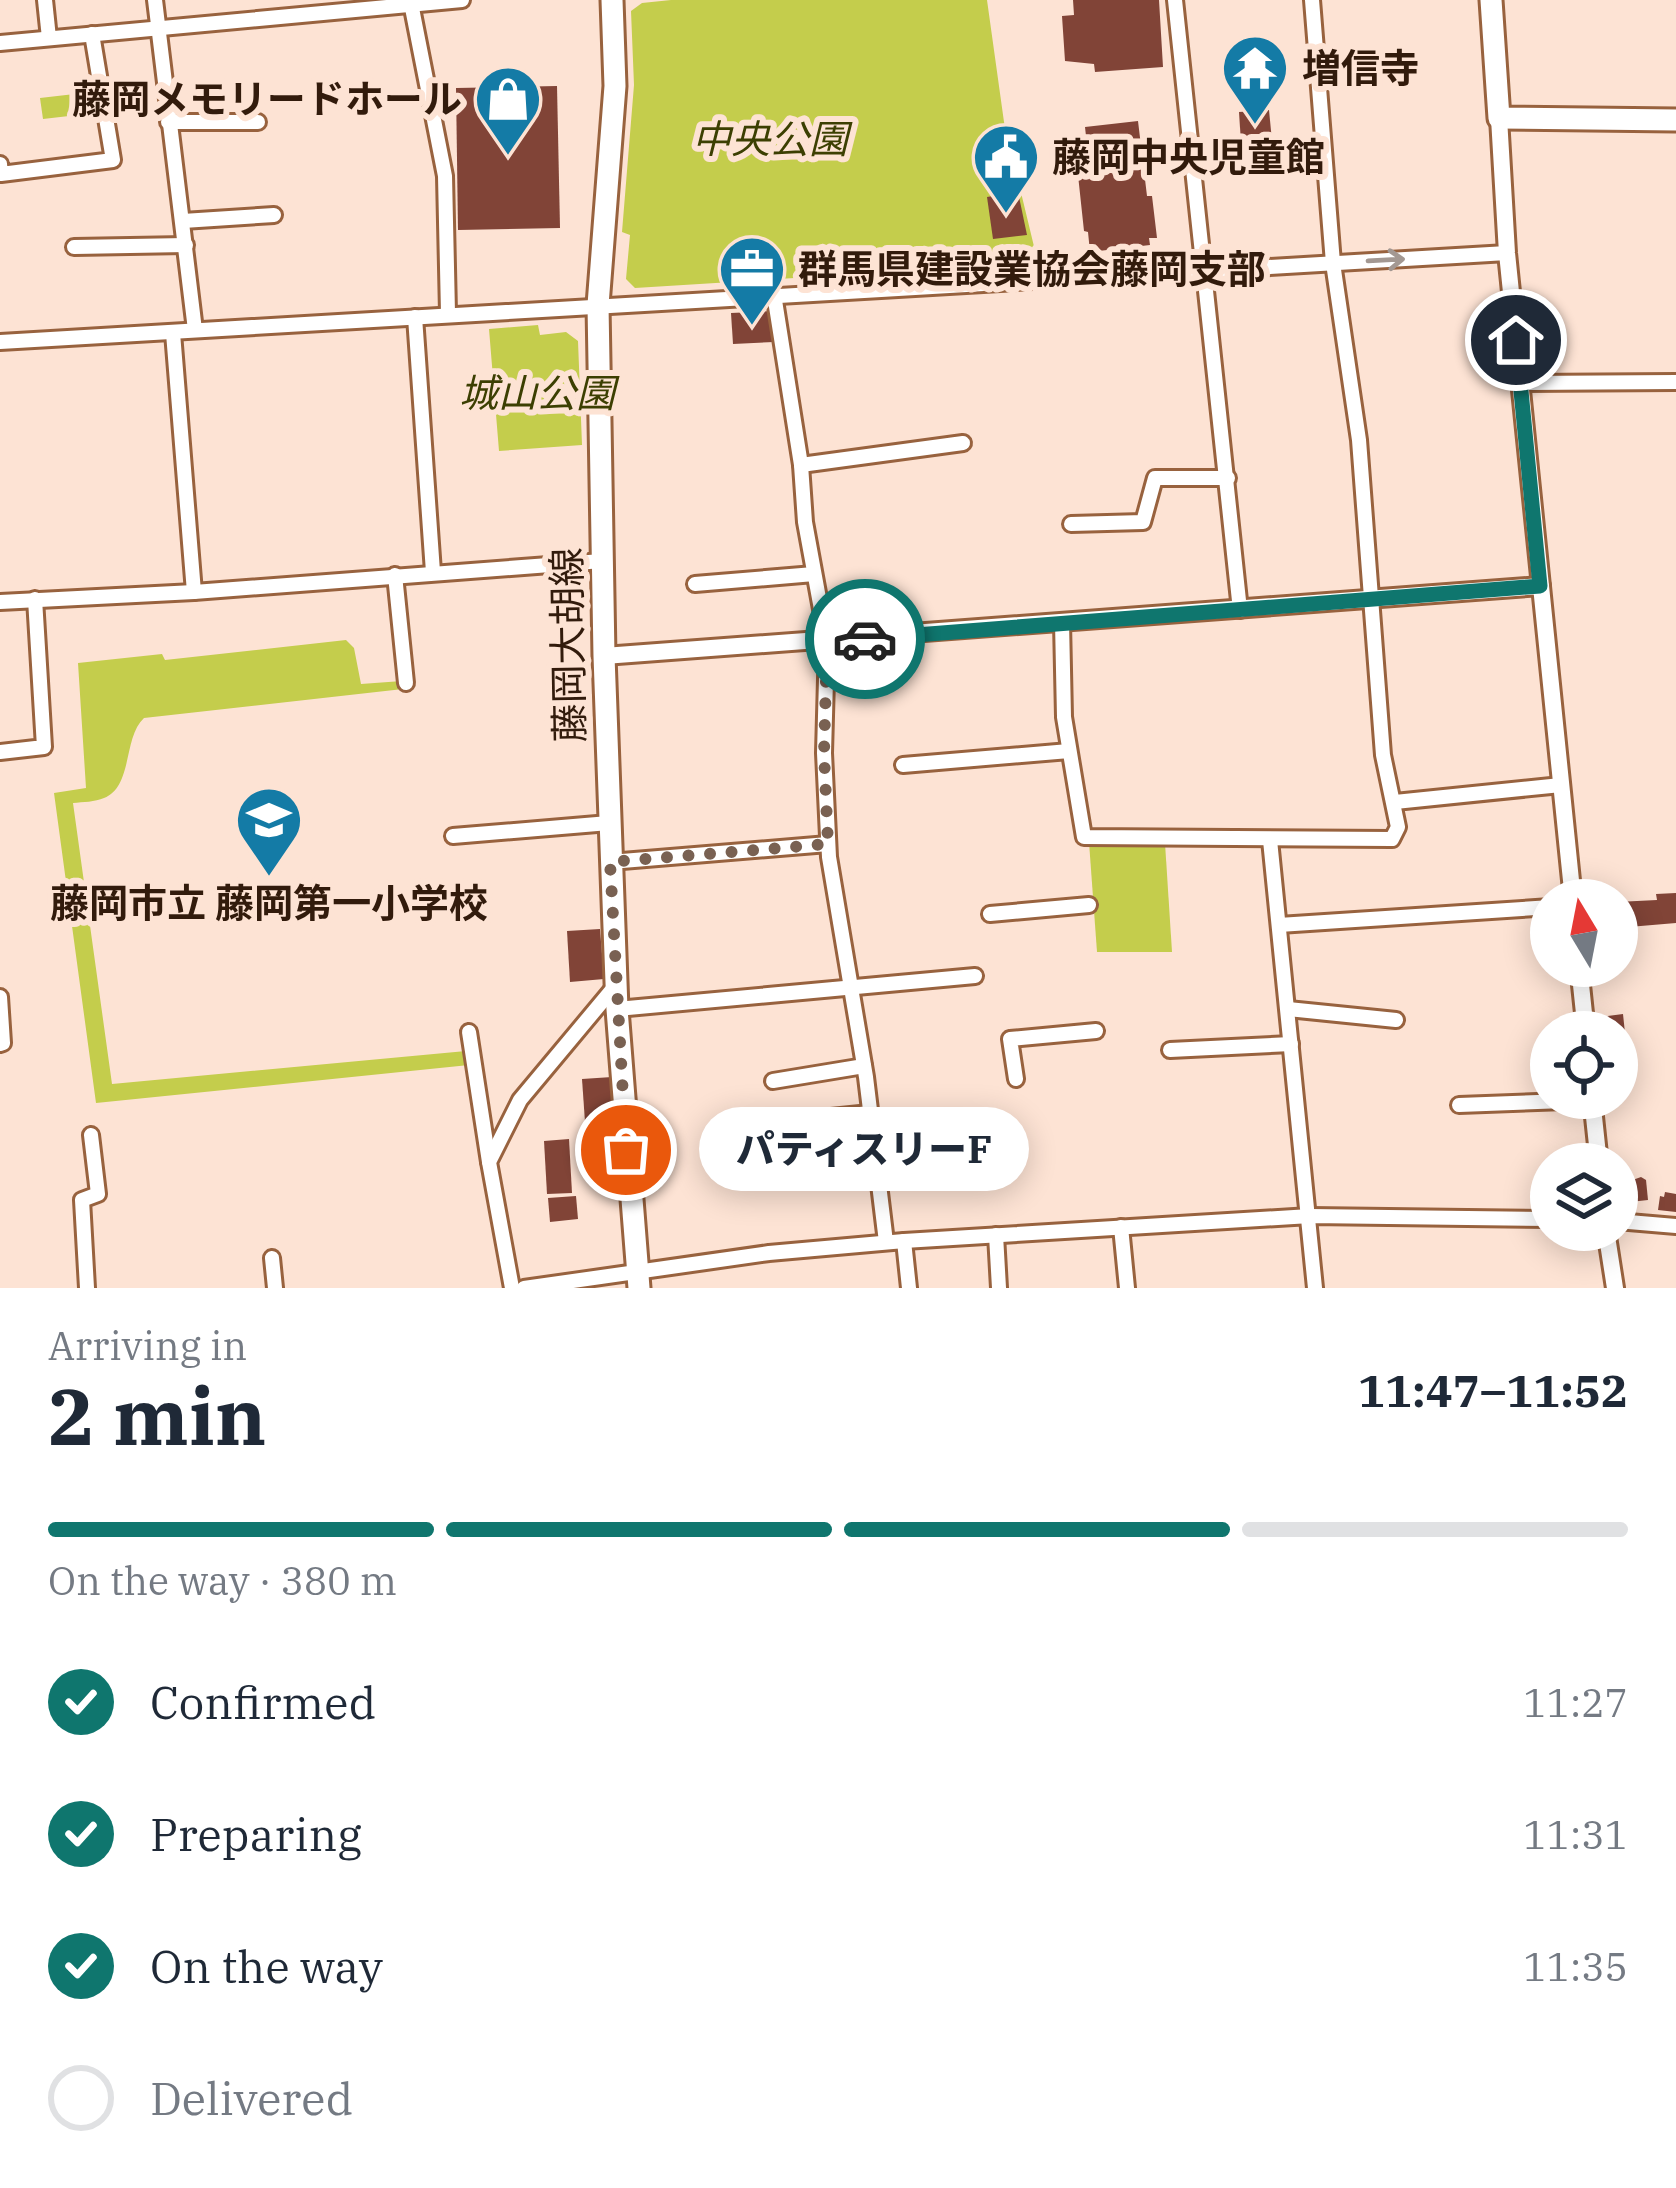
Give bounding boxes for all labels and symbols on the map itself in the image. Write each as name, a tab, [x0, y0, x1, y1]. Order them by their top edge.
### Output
temple icon: 増信寺	[1220, 33, 1290, 127]
place label: 増信寺	[1302, 42, 1419, 93]
shop icon: 藤岡メモリードホール	[473, 64, 543, 158]
place label: 藤岡メモリードホール	[72, 73, 462, 124]
park label: 中央公園	[692, 113, 853, 164]
public building icon: 藤岡中央児童館	[971, 122, 1041, 216]
place label: 藤岡中央児童館	[1052, 131, 1325, 182]
office icon: 群馬県建設業協会藤岡支部	[717, 234, 787, 328]
place label: 群馬県建設業協会藤岡支部	[798, 243, 1266, 294]
one-way arrow	[1366, 248, 1405, 271]
pin	[1465, 289, 1567, 391]
park label: 城山公園	[459, 367, 620, 418]
street label: 藤岡大胡線	[540, 547, 595, 743]
courier	[805, 579, 925, 699]
school or university icon: 藤岡市立 藤岡第一小学校	[234, 785, 304, 879]
place label: 藤岡市立 藤岡第一小学校	[50, 877, 488, 928]
north arrow	[1530, 879, 1638, 987]
pin	[575, 1099, 677, 1201]
callout: パティスリーF	[698, 1108, 1028, 1192]

